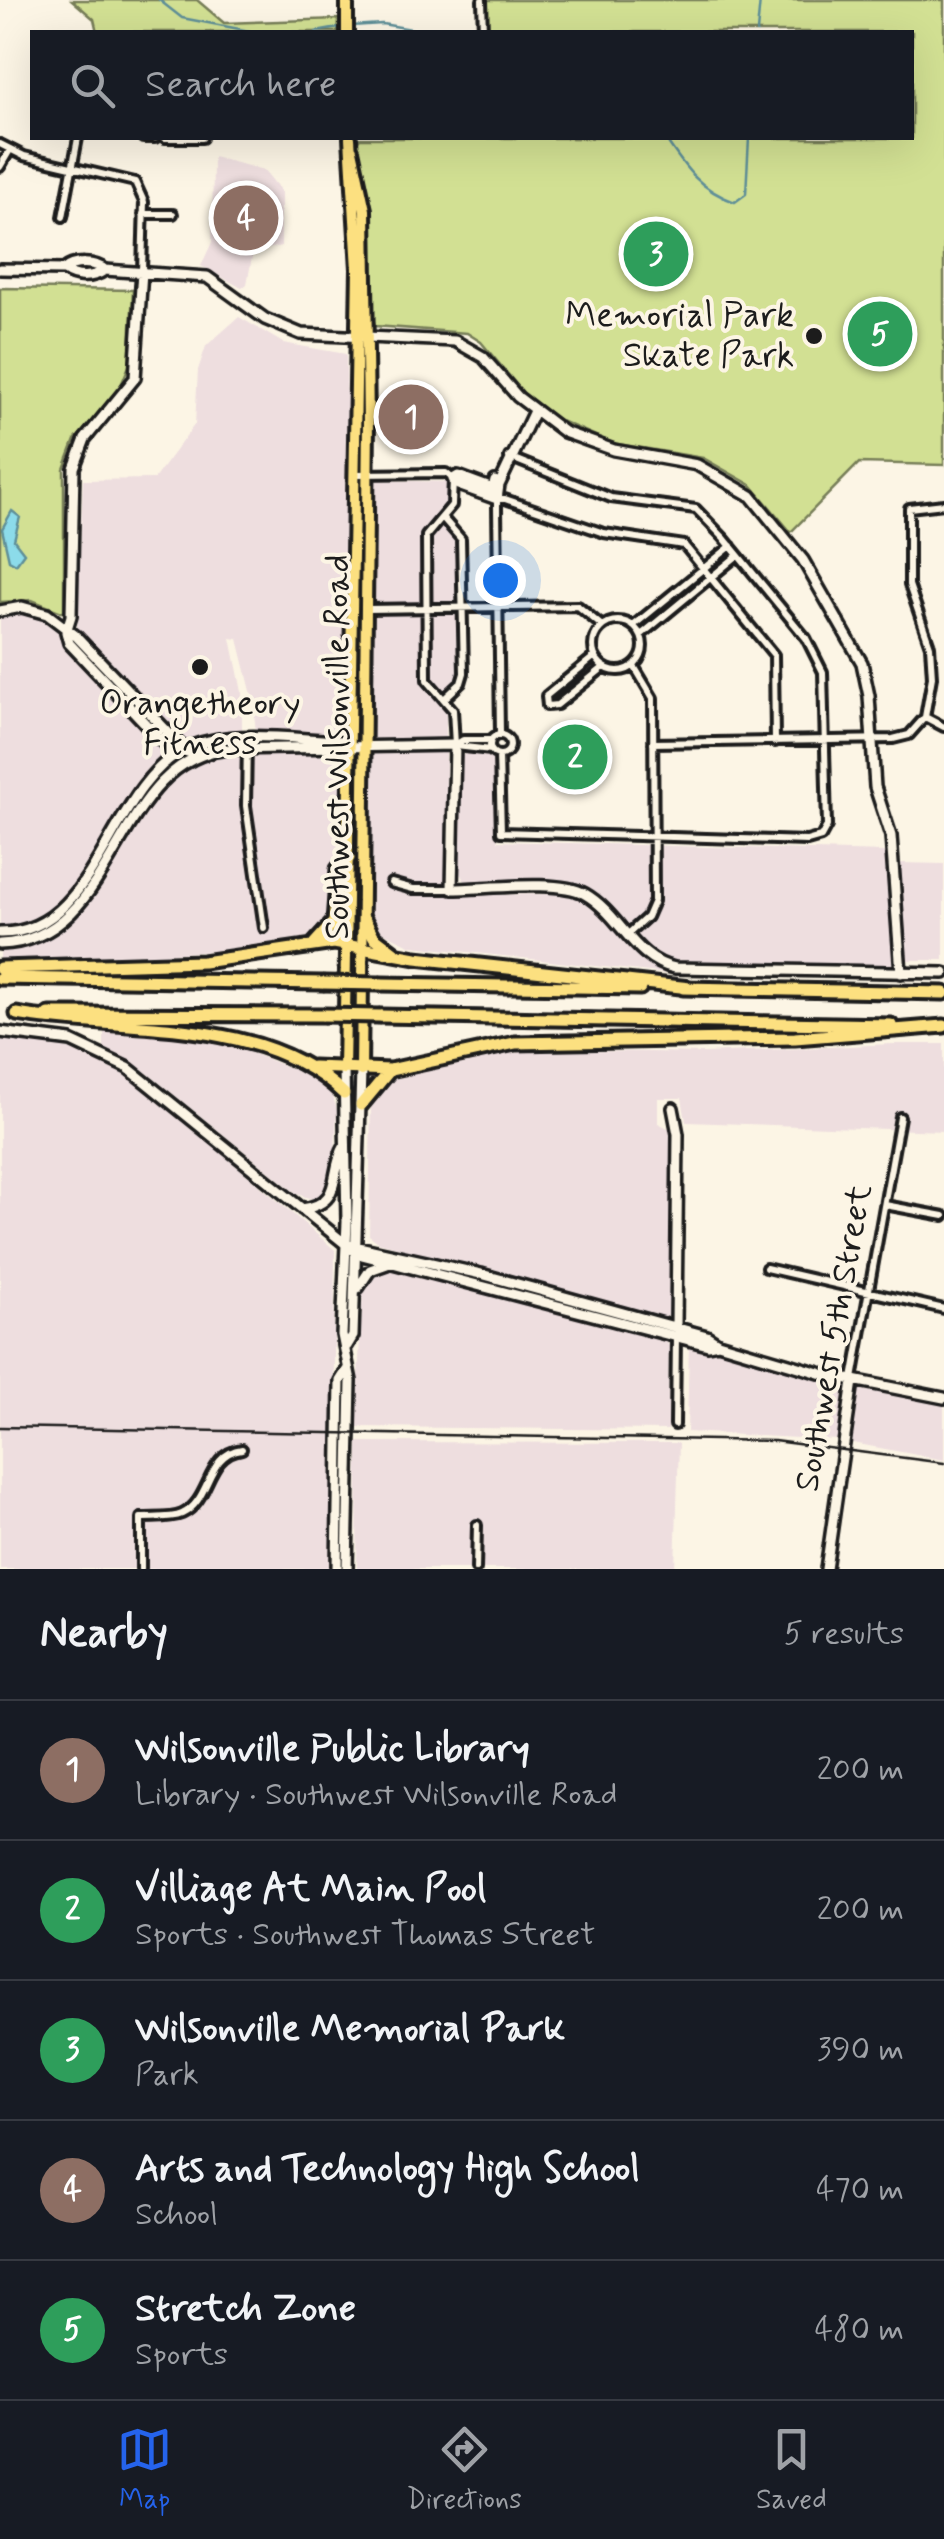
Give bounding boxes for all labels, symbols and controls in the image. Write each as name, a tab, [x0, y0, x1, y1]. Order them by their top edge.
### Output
search box	[30, 30, 914, 140]
icon: search	[65, 58, 120, 113]
text: Search here	[145, 61, 336, 110]
pin: 4	[214, 180, 278, 256]
pin: 3	[624, 216, 688, 292]
place label: Memorial Park Skate Park	[565, 293, 794, 379]
pin: 5	[848, 296, 912, 372]
marker: Memorial Park Skate Park	[803, 325, 825, 347]
pin: 1	[378, 380, 444, 454]
street label: Southwest Wilsonville Road	[315, 554, 361, 940]
your location	[475, 555, 526, 606]
marker: Orangetheory Fitness	[189, 656, 211, 678]
place label: Orangetheory Fitness	[99, 681, 301, 767]
pin: 2	[542, 720, 608, 794]
street label: Southwest 5th Street	[784, 1180, 884, 1495]
text: Nearby	[40, 1607, 168, 1662]
text: 5 results	[784, 1613, 904, 1655]
text: Wilsonville Public Library	[135, 1725, 530, 1774]
text: 1	[65, 1749, 80, 1791]
text: 200 m	[817, 1749, 904, 1791]
text: Library · Southwest Wilsonville Road	[135, 1774, 617, 1816]
text: Villiage At Main Pool	[135, 1865, 486, 1914]
text: 2	[65, 1889, 80, 1931]
text: 200 m	[817, 1889, 904, 1931]
text: Sports · Southwest Thomas Street	[135, 1914, 595, 1956]
text: Wilsonville Memorial Park	[135, 2005, 565, 2054]
text: 3	[65, 2029, 80, 2071]
text: 390 m	[817, 2029, 904, 2071]
text: Park	[135, 2054, 199, 2096]
text: Arts and Technology High School	[135, 2145, 640, 2194]
text: 4	[63, 2169, 82, 2211]
text: 470 m	[816, 2169, 904, 2211]
text: School	[135, 2194, 218, 2236]
text: Stretch Zone	[135, 2285, 356, 2334]
text: 5	[63, 2309, 82, 2351]
text: 480 m	[814, 2309, 904, 2351]
text: Sports	[135, 2334, 228, 2376]
tab: Map	[117, 2422, 172, 2519]
tab: Directions	[407, 2422, 522, 2519]
tab: Saved	[756, 2422, 827, 2519]

